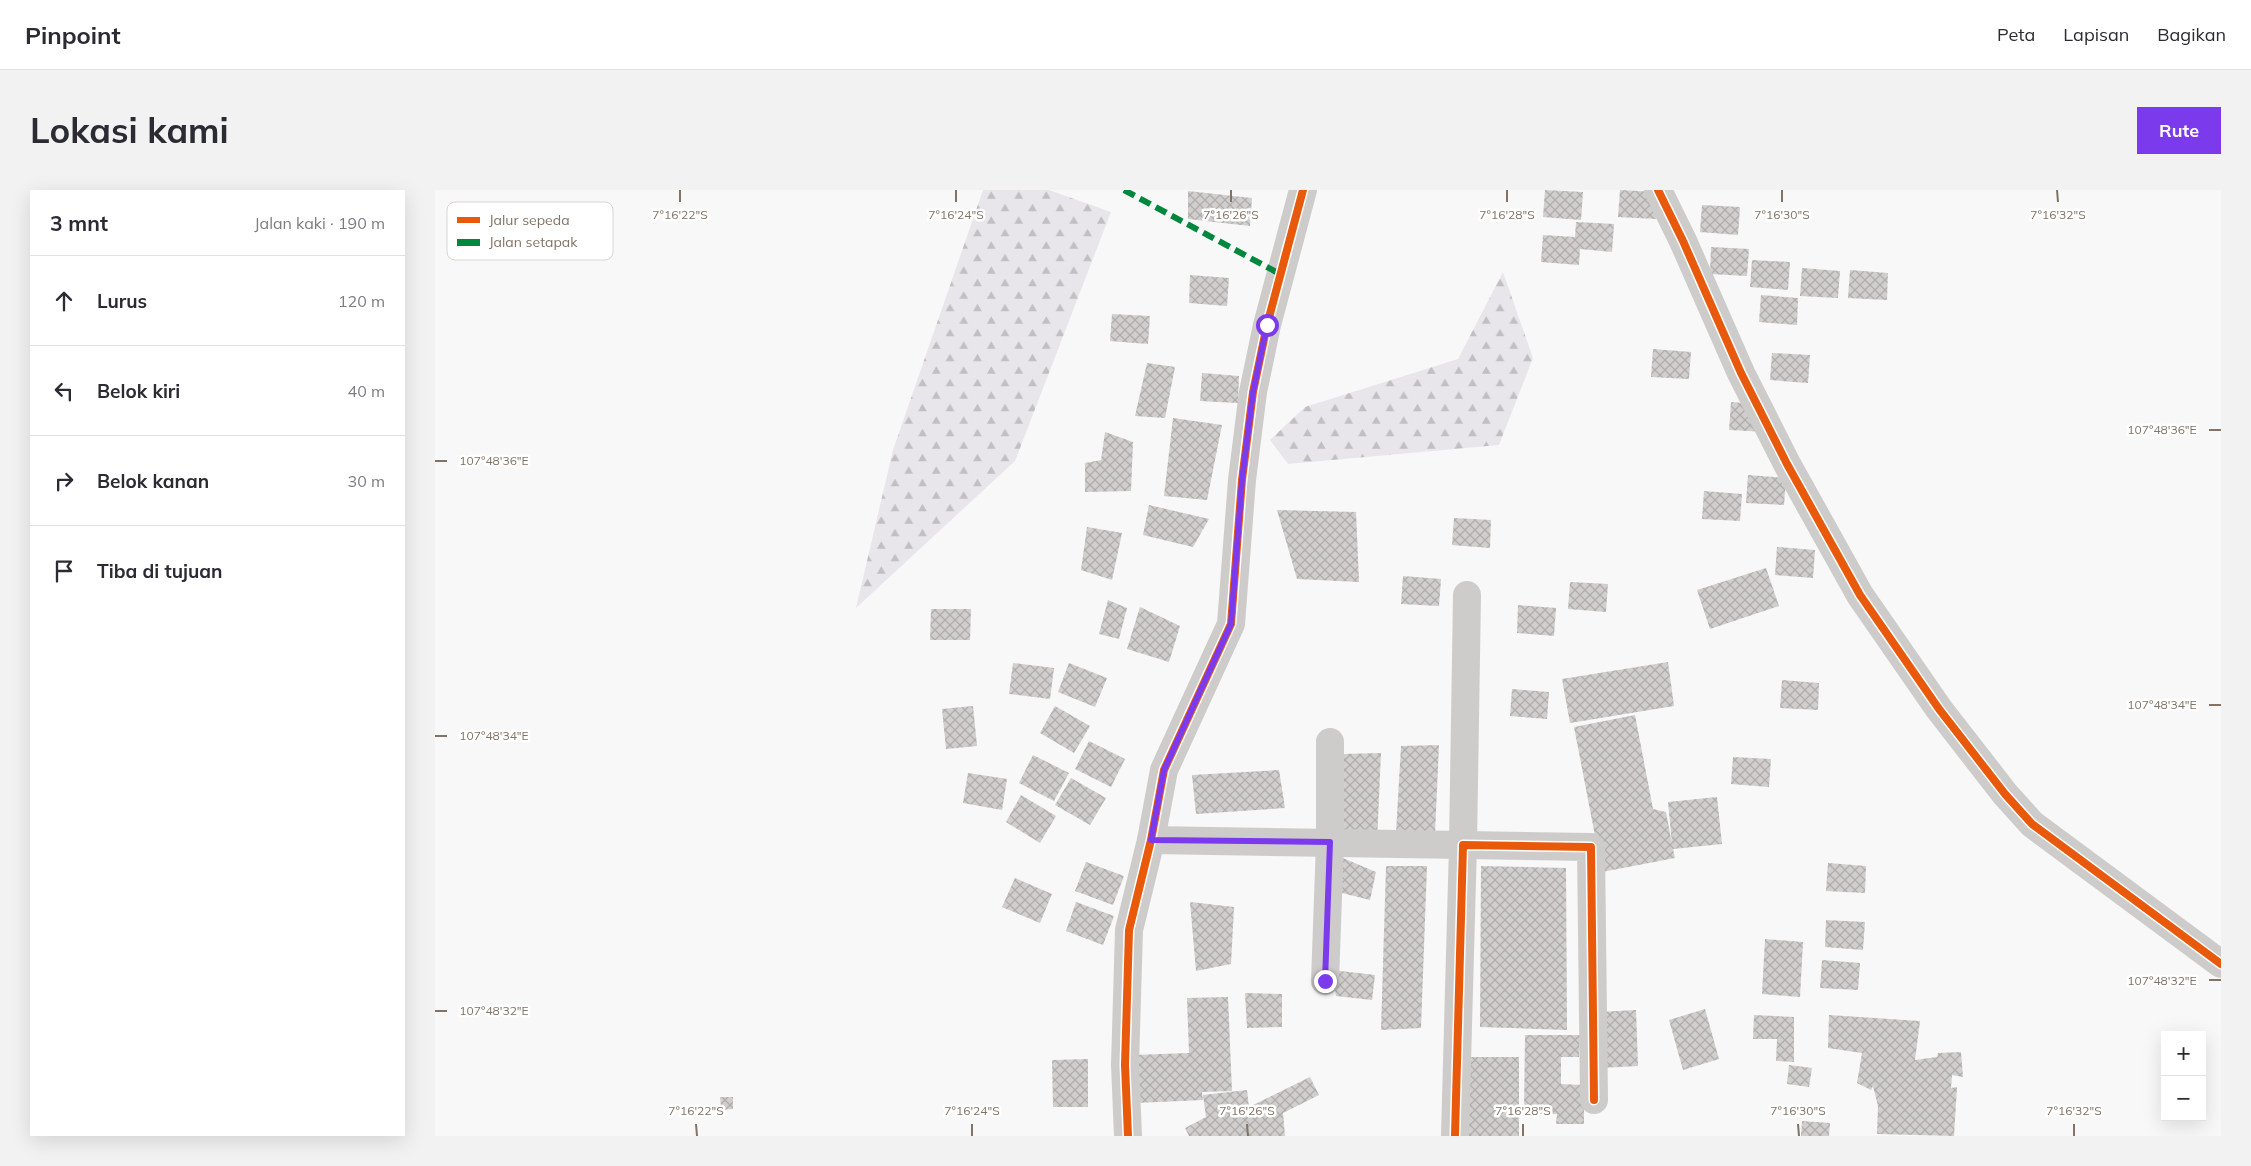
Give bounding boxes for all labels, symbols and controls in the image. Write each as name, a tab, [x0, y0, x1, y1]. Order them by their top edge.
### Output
text: Pinpoint	[25, 20, 121, 50]
text: Peta	[1997, 23, 2035, 46]
text: Lapisan	[2063, 23, 2129, 46]
text: Bagikan	[2157, 23, 2226, 46]
button: Rute	[2137, 107, 2221, 154]
text: Lokasi kami	[30, 108, 229, 152]
legend	[447, 202, 613, 260]
text: 7°16'22"S	[652, 207, 708, 222]
text: 7°16'24"S	[928, 207, 984, 222]
text: 7°16'26"S	[1203, 207, 1259, 222]
text: 7°16'28"S	[1479, 207, 1535, 222]
text: 7°16'30"S	[1754, 207, 1810, 222]
text: 7°16'32"S	[2030, 207, 2086, 222]
text: 3 mnt	[50, 210, 108, 236]
text: Jalur sepeda	[489, 211, 570, 229]
text: Jalan kaki · 190 m	[254, 213, 385, 233]
text: Jalan setapak	[489, 233, 578, 251]
icon: ahead	[50, 287, 78, 315]
text: Lurus	[97, 289, 147, 313]
text: 120 m	[338, 291, 385, 311]
route start	[1256, 314, 1279, 337]
icon: left	[50, 377, 78, 405]
text: Belok kiri	[97, 379, 180, 403]
text: 40 m	[348, 381, 385, 401]
text: 107°48'36"E	[2127, 422, 2197, 437]
text: 107°48'36"E	[459, 453, 529, 468]
icon: right	[50, 467, 78, 495]
text: Belok kanan	[97, 469, 209, 493]
text: 30 m	[348, 471, 385, 491]
icon: arrive	[50, 557, 78, 585]
text: Tiba di tujuan	[97, 559, 222, 583]
text: 107°48'34"E	[2127, 697, 2197, 712]
text: 107°48'34"E	[459, 728, 529, 743]
route end	[1314, 970, 1337, 993]
text: 107°48'32"E	[2127, 973, 2197, 988]
text: 107°48'32"E	[459, 1003, 529, 1018]
map controls	[2161, 1031, 2206, 1121]
button: +	[2161, 1031, 2206, 1076]
button: −	[2161, 1076, 2206, 1121]
text: 7°16'22"S	[668, 1103, 724, 1118]
text: 7°16'24"S	[944, 1103, 1000, 1118]
text: 7°16'26"S	[1219, 1103, 1275, 1118]
text: 7°16'28"S	[1495, 1103, 1551, 1118]
text: 7°16'30"S	[1770, 1103, 1826, 1118]
text: 7°16'32"S	[2046, 1103, 2102, 1118]

